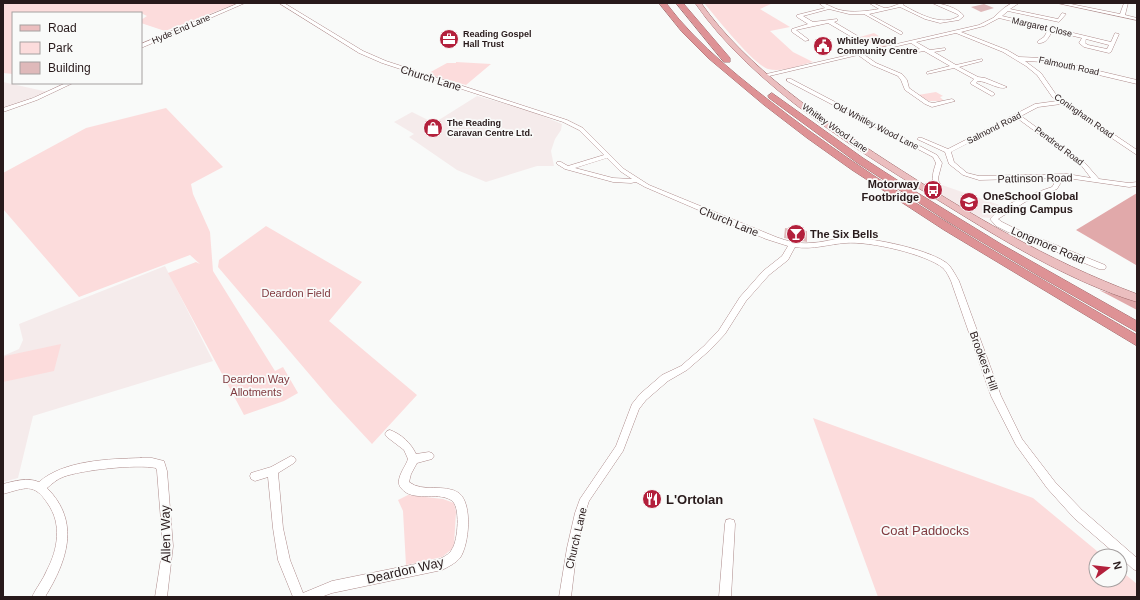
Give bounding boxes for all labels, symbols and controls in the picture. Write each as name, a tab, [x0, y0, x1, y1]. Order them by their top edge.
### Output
legend	[12, 12, 142, 84]
street label: Hyde End Lane	[150, 12, 212, 46]
street label: Margaret Close	[1011, 15, 1073, 39]
text: Road	[48, 21, 77, 35]
office icon: Reading Gospel Hall Trust	[438, 28, 460, 50]
place label: Reading Gospel Hall Trust	[463, 29, 532, 49]
public building icon: Whitley Wood Community Centre	[812, 35, 834, 57]
place label: Whitley Wood Community Centre	[837, 36, 918, 56]
text: Park	[48, 41, 74, 55]
street label: Falmouth Road	[1038, 55, 1100, 77]
text: Building	[48, 61, 91, 75]
street label: Church Lane	[399, 63, 463, 93]
street label: Coningham Road	[1052, 92, 1116, 140]
street label: Old Whitley Wood Lane	[832, 100, 920, 152]
street label: Whitley Wood Lane	[800, 101, 870, 155]
street label: Salmond Road	[965, 110, 1023, 146]
shop icon: The Reading Caravan Centre Ltd.	[422, 117, 444, 139]
place label: The Reading Caravan Centre Ltd.	[447, 118, 533, 138]
street label: Pendred Road	[1033, 125, 1085, 167]
street label: Pattinson Road	[997, 171, 1073, 185]
place label: Motorway Footbridge	[862, 178, 920, 203]
bus stop icon: Motorway Footbridge	[922, 179, 944, 201]
place label: OneSchool Global Reading Campus	[983, 190, 1078, 215]
school or university icon: OneSchool Global Reading Campus	[958, 191, 980, 213]
street label: Church Lane	[698, 204, 760, 238]
bar icon: The Six Bells	[785, 223, 807, 245]
street label: Longmore Road	[1009, 224, 1087, 266]
place label: The Six Bells	[810, 228, 878, 240]
park label: Deardon Field	[261, 287, 331, 299]
street label: Brookers Hill	[968, 330, 1000, 392]
park label: Deardon Way Allotments	[223, 373, 290, 398]
restaurant icon: L'Ortolan	[641, 488, 663, 510]
place label: L'Ortolan	[666, 492, 723, 507]
street label: Allen Way	[157, 504, 174, 563]
street label: Church Lane	[563, 506, 589, 570]
park label: Coat Paddocks	[881, 523, 970, 538]
north arrow	[1088, 548, 1128, 588]
street label: Deardon Way	[365, 554, 446, 587]
text: N	[1111, 560, 1124, 571]

